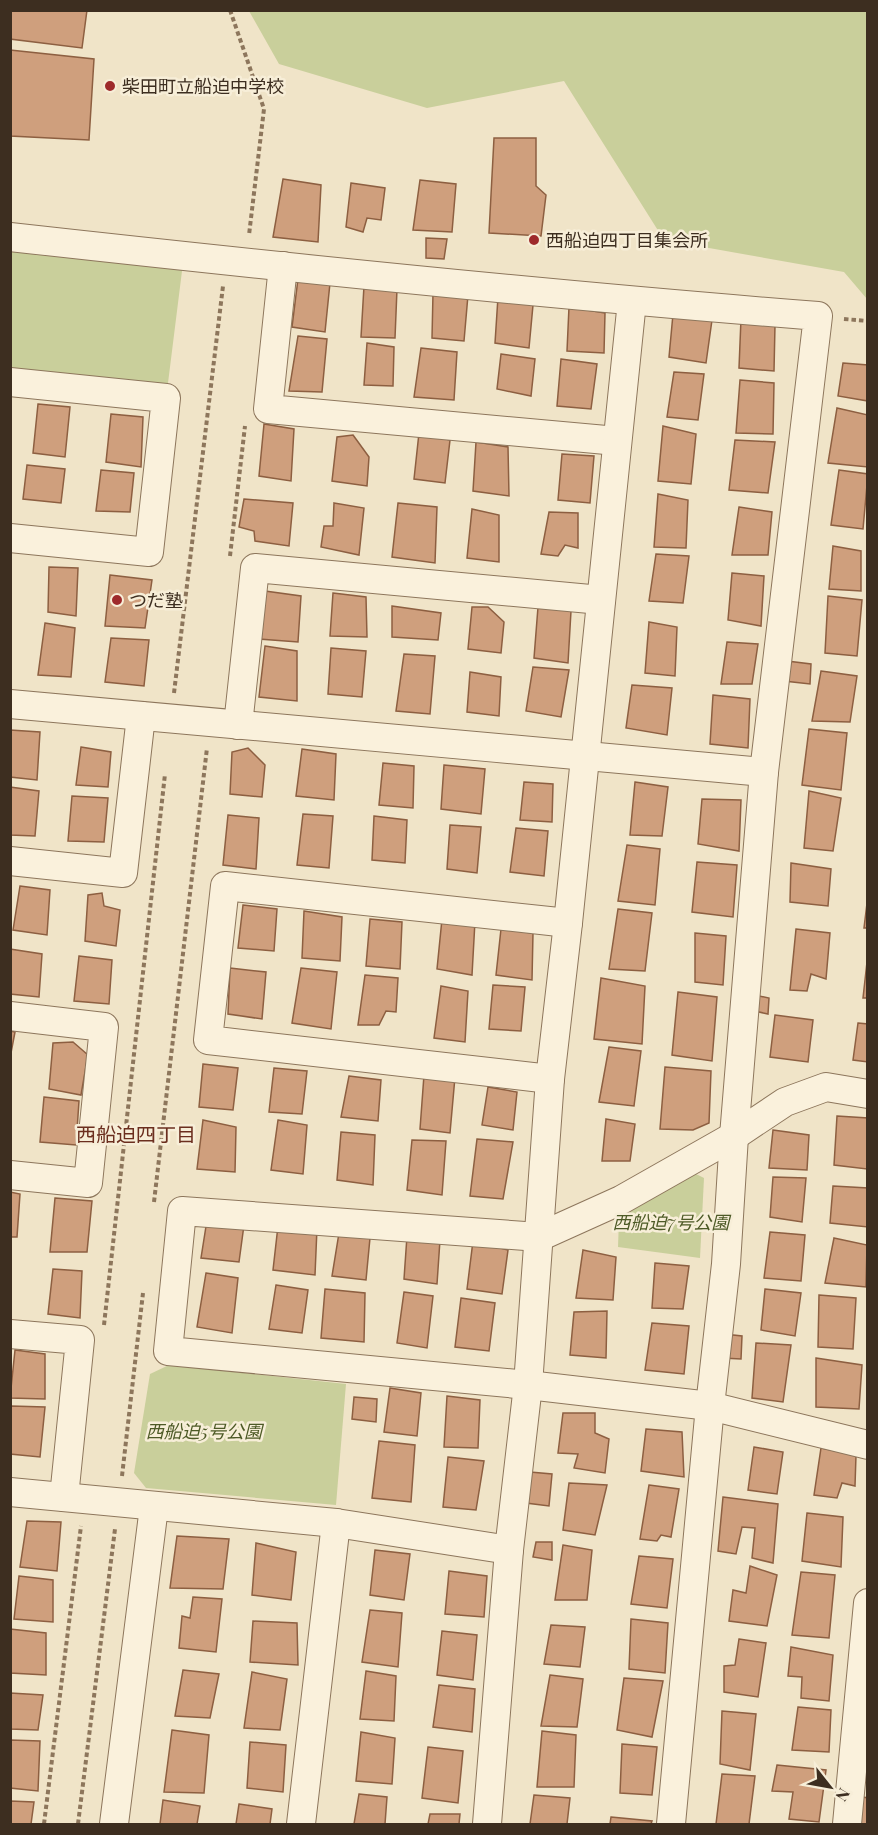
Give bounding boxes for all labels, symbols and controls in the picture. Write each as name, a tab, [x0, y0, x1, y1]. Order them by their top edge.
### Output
place label: 柴田町立船迫中学校	[122, 74, 284, 98]
marker: 柴田町立船迫中学校	[103, 79, 117, 93]
place label: 西船迫四丁目集会所	[546, 228, 708, 252]
marker: 西船迫四丁目集会所	[527, 233, 541, 247]
place label: つだ塾	[129, 588, 183, 612]
marker: つだ塾	[110, 593, 124, 607]
district label: 西船迫四丁目	[76, 1120, 196, 1147]
park label: 西船迫7号公園	[613, 1210, 732, 1234]
park label: 西船迫5号公園	[146, 1419, 265, 1443]
north arrow	[800, 1757, 860, 1817]
text: N	[831, 1785, 855, 1806]

